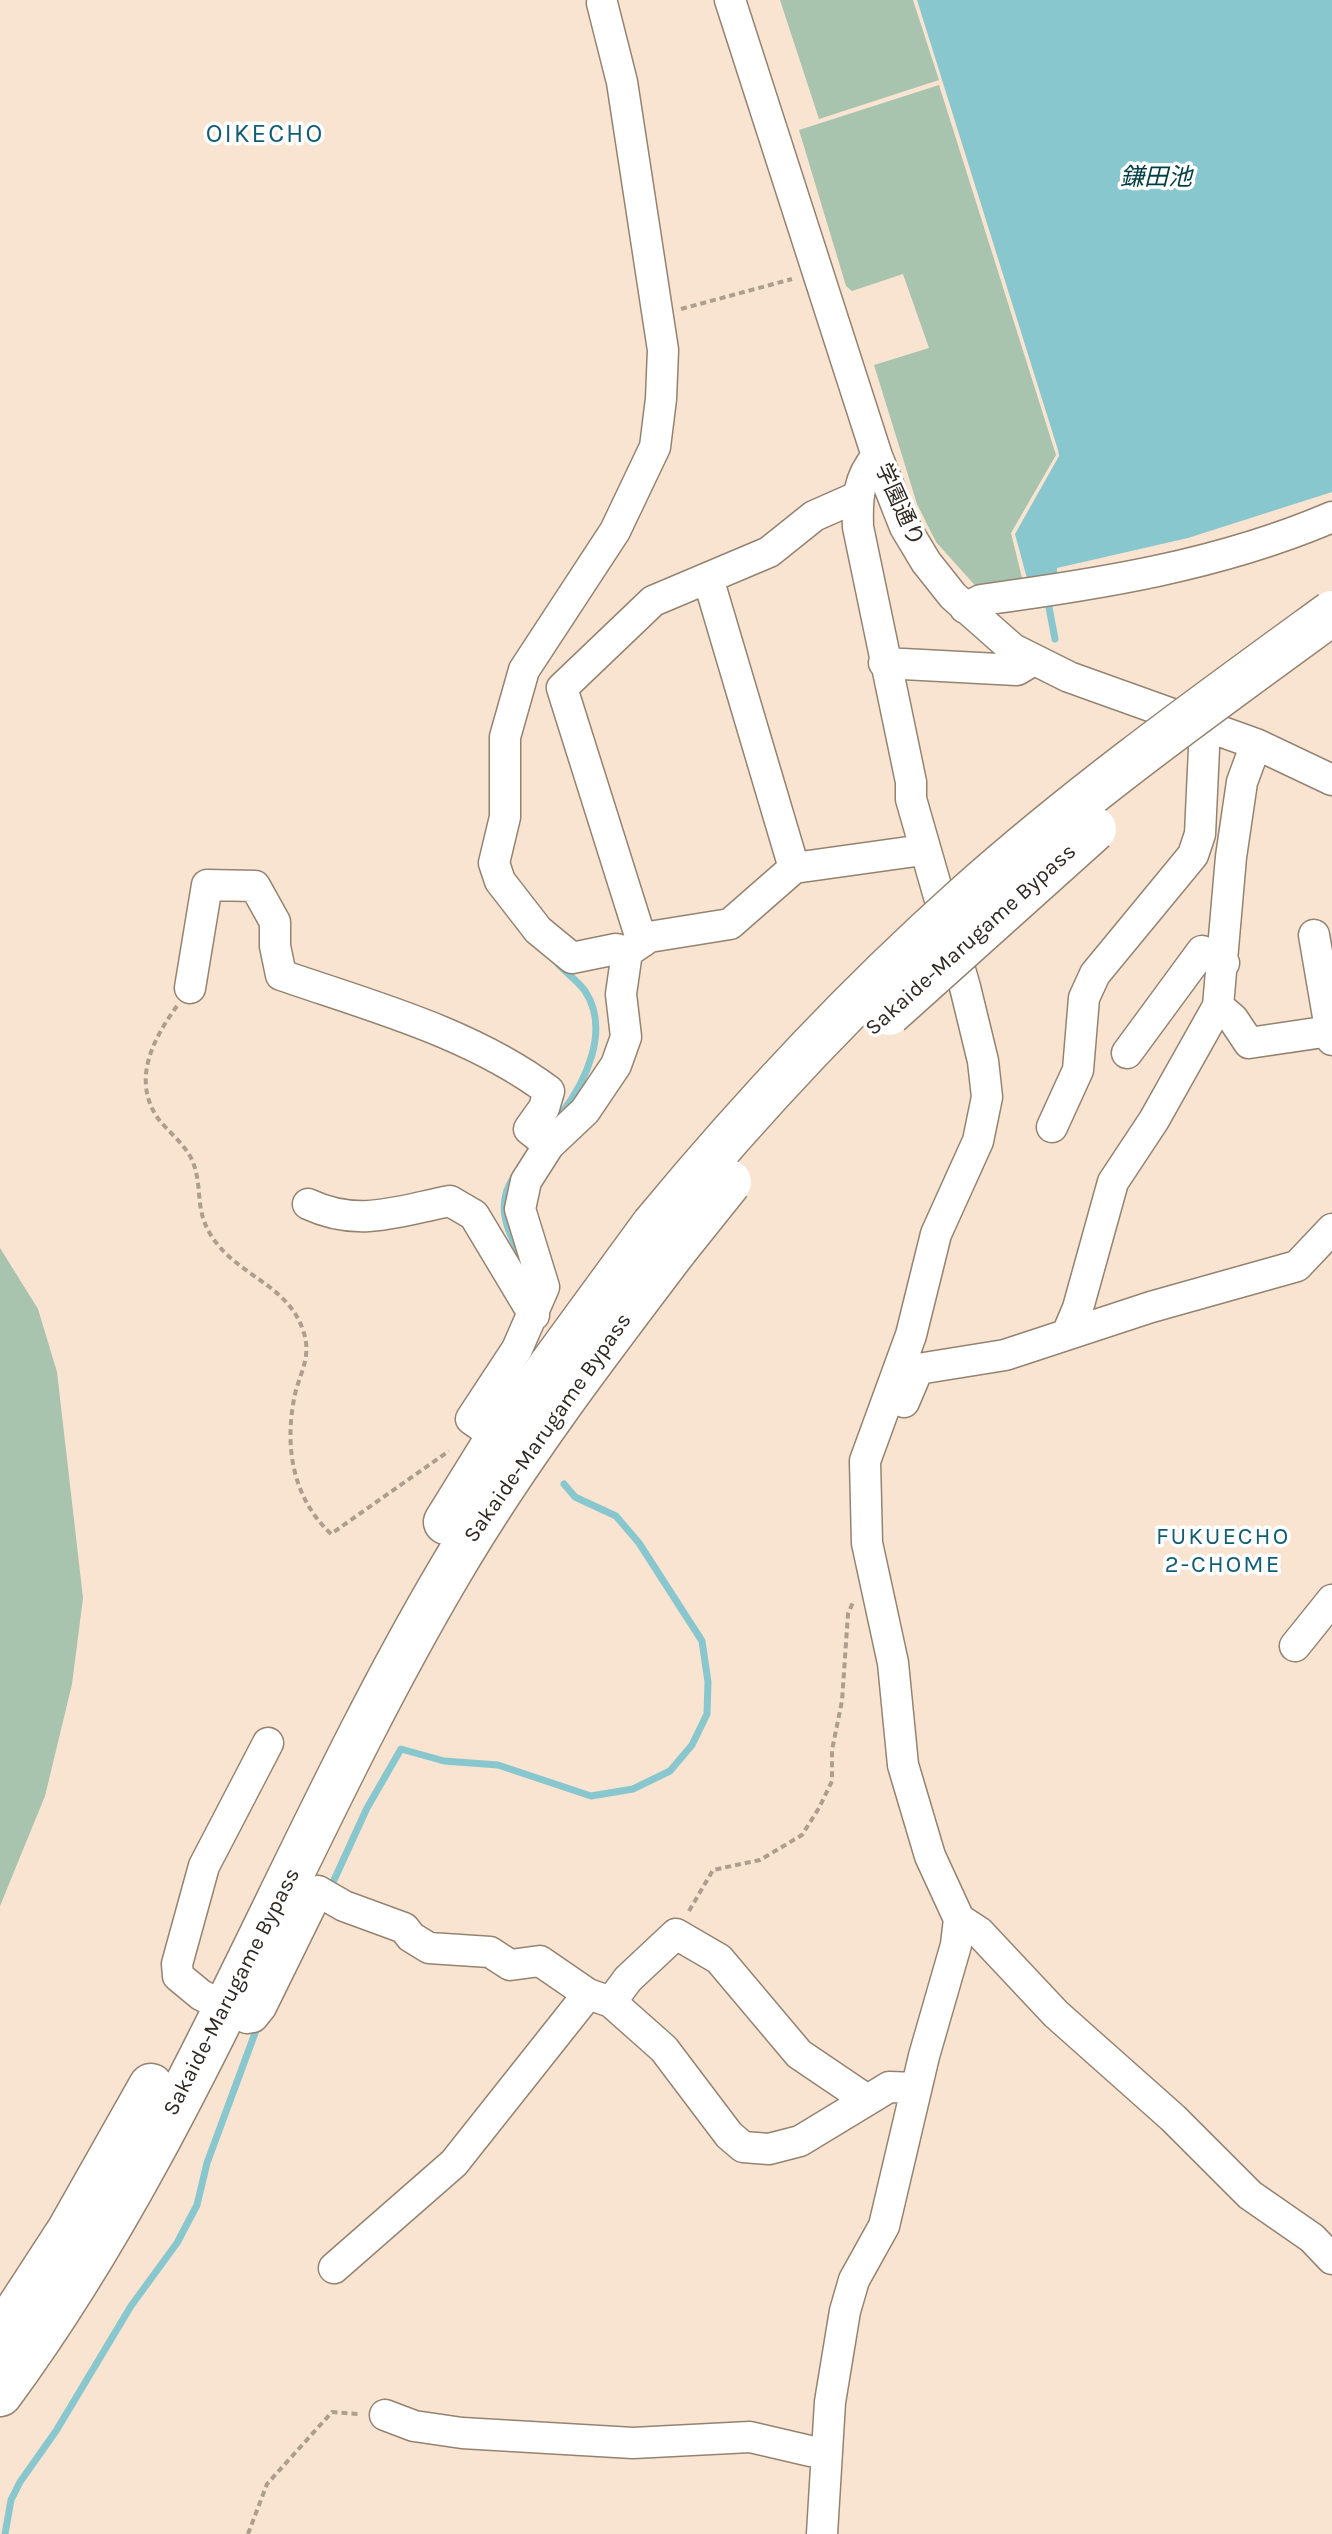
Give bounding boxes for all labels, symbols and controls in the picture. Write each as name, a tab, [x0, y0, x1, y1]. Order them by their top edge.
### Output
district label: OIKECHO	[206, 119, 324, 151]
water label: 鎌田池	[1120, 164, 1192, 192]
street label: 学園通り	[869, 459, 929, 551]
street label: Sakaide-Marugame Bypass	[860, 838, 1082, 1042]
street label: Sakaide-Marugame Bypass	[459, 1308, 637, 1548]
district label: FUKUECHO 2-CHOME	[1156, 1523, 1290, 1579]
street label: Sakaide-Marugame Bypass	[158, 1864, 306, 2120]

